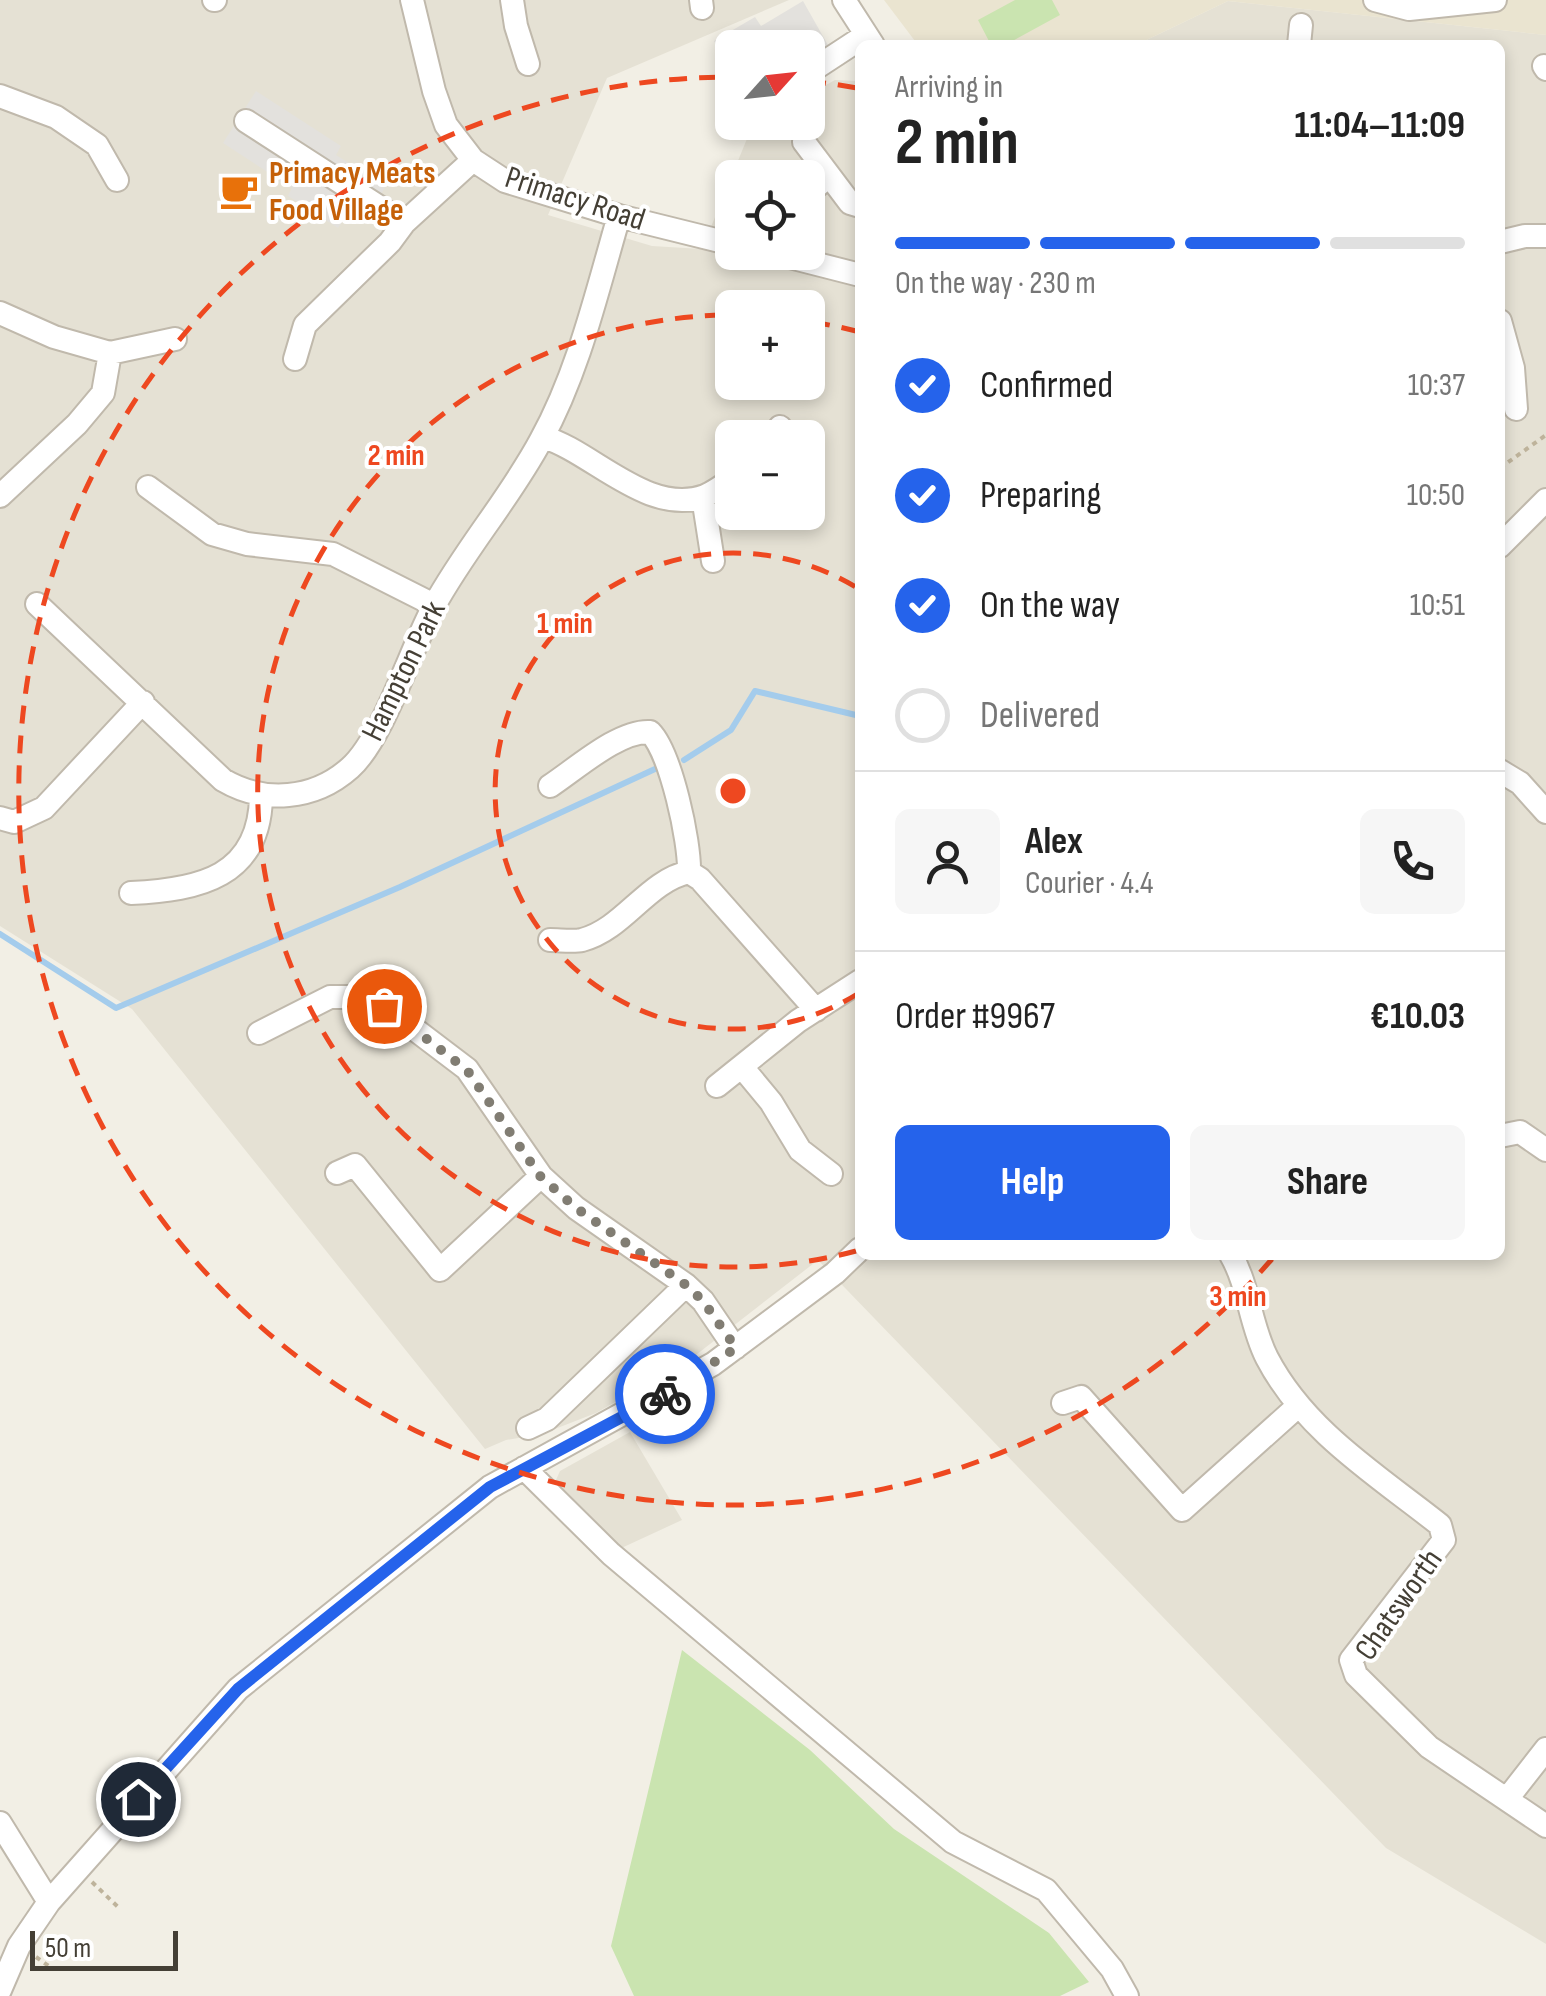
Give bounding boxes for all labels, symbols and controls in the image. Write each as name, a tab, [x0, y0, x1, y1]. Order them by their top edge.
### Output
north arrow	[715, 30, 825, 140]
map controls	[715, 30, 825, 530]
text: Arriving in	[895, 68, 1003, 107]
text: 11:04–11:09	[1295, 103, 1465, 148]
text: 2 min	[895, 105, 1019, 183]
place label: Primacy Meats Food Village	[269, 154, 436, 230]
street label: Primacy Road	[500, 158, 650, 240]
button: locate	[715, 160, 825, 270]
cafe icon: Primacy Meats Food Village	[218, 170, 260, 212]
text: On the way · 230 m	[895, 264, 1096, 303]
button: +	[715, 290, 825, 400]
icon: check	[895, 358, 950, 413]
text: Confirmed	[980, 363, 1113, 408]
text: 10:37	[1408, 366, 1465, 405]
button: −	[715, 420, 825, 530]
text: 2 min	[367, 438, 425, 474]
icon: check	[895, 468, 950, 523]
text: Preparing	[980, 473, 1101, 518]
text: 10:50	[1407, 476, 1465, 515]
icon: check	[895, 578, 950, 633]
text: On the way	[980, 583, 1120, 628]
text: 10:51	[1410, 586, 1465, 625]
street label: Hampton Park	[353, 595, 455, 747]
text: 1 min	[537, 606, 593, 642]
text: Delivered	[980, 693, 1100, 738]
centre of rings	[715, 773, 751, 809]
button: person	[895, 809, 1000, 914]
button: phone	[1360, 809, 1465, 914]
text: Alex	[1025, 819, 1083, 864]
text: Courier · 4.4	[1025, 864, 1153, 903]
pin	[342, 964, 427, 1049]
icon: bag	[357, 979, 412, 1034]
text: Order #9967	[895, 994, 1055, 1039]
text: €10.03	[1370, 994, 1465, 1039]
button: Help	[895, 1125, 1170, 1240]
button: Share	[1190, 1125, 1465, 1240]
text: 3 min	[1209, 1279, 1267, 1315]
courier	[615, 1344, 715, 1444]
icon: bike	[638, 1367, 693, 1422]
street label: Chatsworth	[1347, 1542, 1451, 1668]
pin	[96, 1757, 181, 1842]
icon: home	[111, 1772, 166, 1827]
scale bar	[30, 1926, 178, 1970]
text: 50 m	[45, 1932, 91, 1965]

